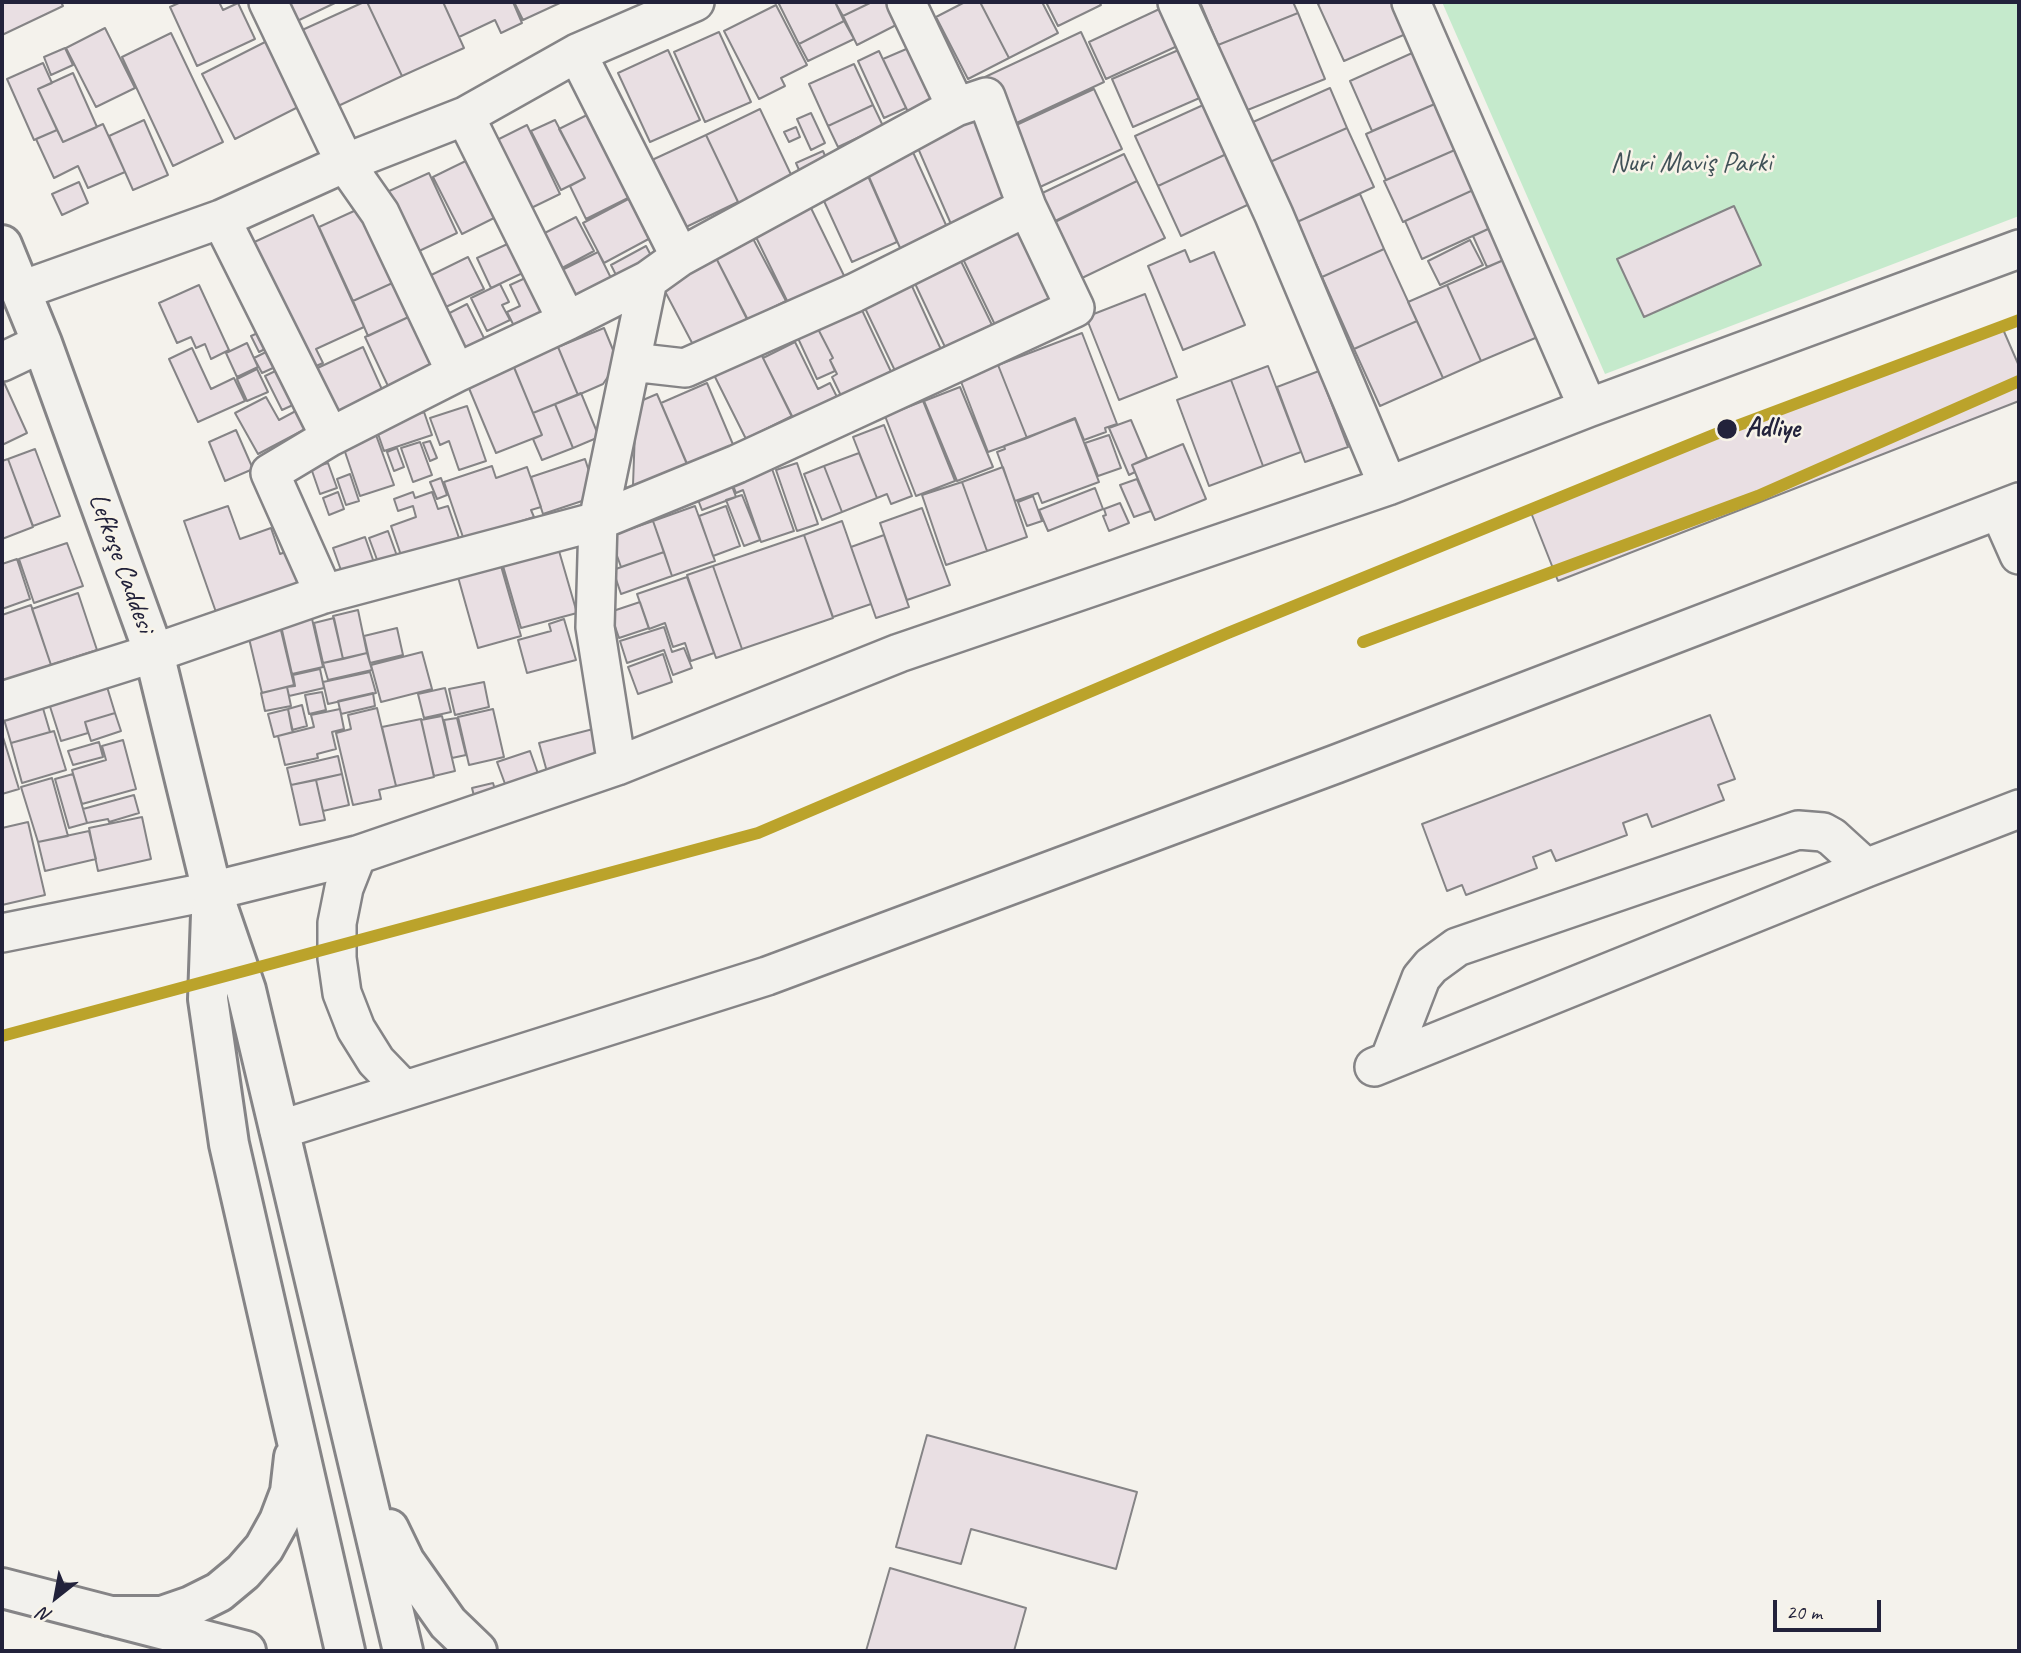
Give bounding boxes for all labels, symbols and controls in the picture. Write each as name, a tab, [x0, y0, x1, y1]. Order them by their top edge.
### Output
park label: Nuri Maviş Parki	[1610, 147, 1772, 181]
place label: Adliye	[1745, 412, 1800, 446]
marker: Adliye	[1715, 417, 1739, 441]
street label: Lefkoşe Caddesi	[80, 489, 162, 637]
north arrow	[21, 1562, 91, 1632]
scale bar	[1776, 1586, 1884, 1630]
text: 20 m	[1786, 1599, 1822, 1625]
text: N	[34, 1602, 56, 1628]

